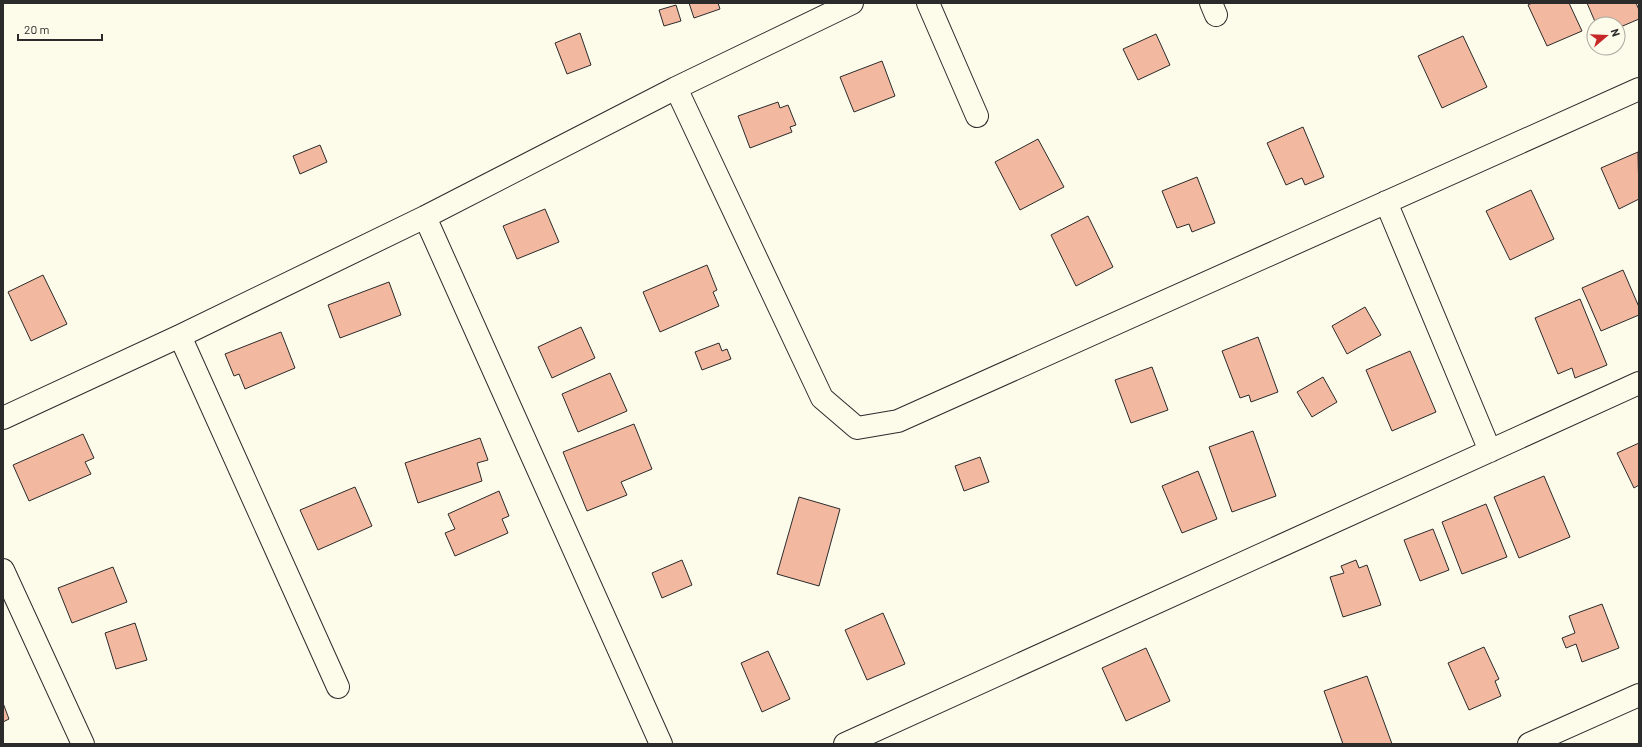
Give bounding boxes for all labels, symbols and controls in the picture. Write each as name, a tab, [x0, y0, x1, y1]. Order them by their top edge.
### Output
scale bar	[18, 16, 102, 42]
north arrow	[1586, 16, 1626, 56]
text: 20 m	[24, 22, 50, 36]
text: N	[1609, 27, 1623, 38]

